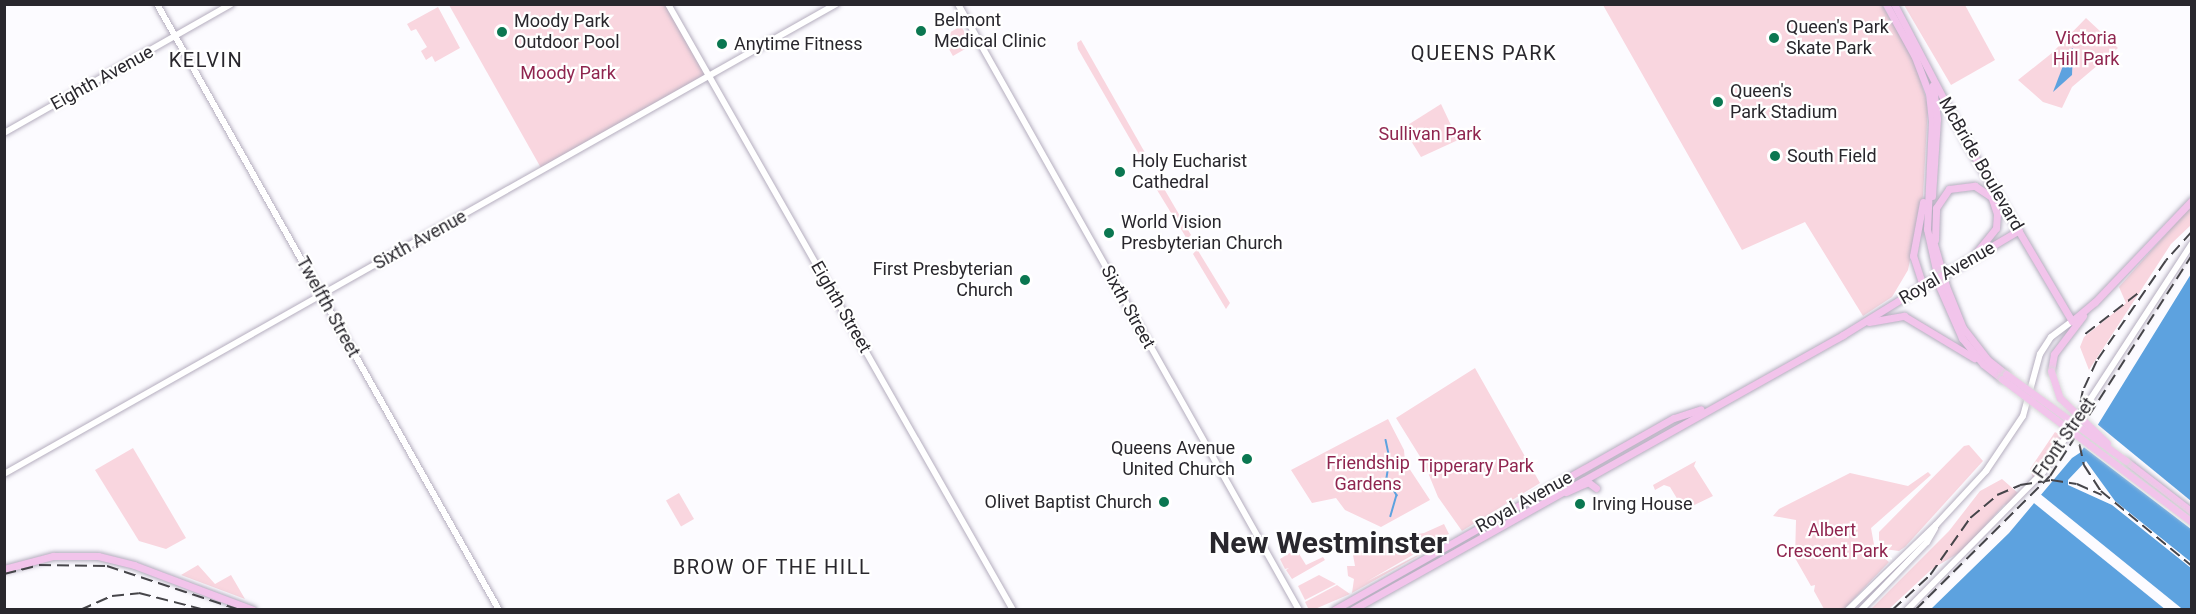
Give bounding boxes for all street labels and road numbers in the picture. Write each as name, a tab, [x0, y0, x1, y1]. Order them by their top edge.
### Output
street label: Eighth Avenue	[47, 41, 157, 115]
street label: McBride Boulevard	[1934, 93, 2028, 235]
street label: Sixth Avenue	[370, 206, 470, 274]
street label: Royal Avenue	[1895, 237, 1999, 309]
street label: Twelfth Street	[291, 253, 365, 361]
street label: Eighth Street	[806, 257, 876, 357]
street label: Sixth Street	[1096, 262, 1160, 352]
street label: Front Street	[2028, 393, 2100, 483]
street label: Royal Avenue	[1472, 467, 1576, 537]

